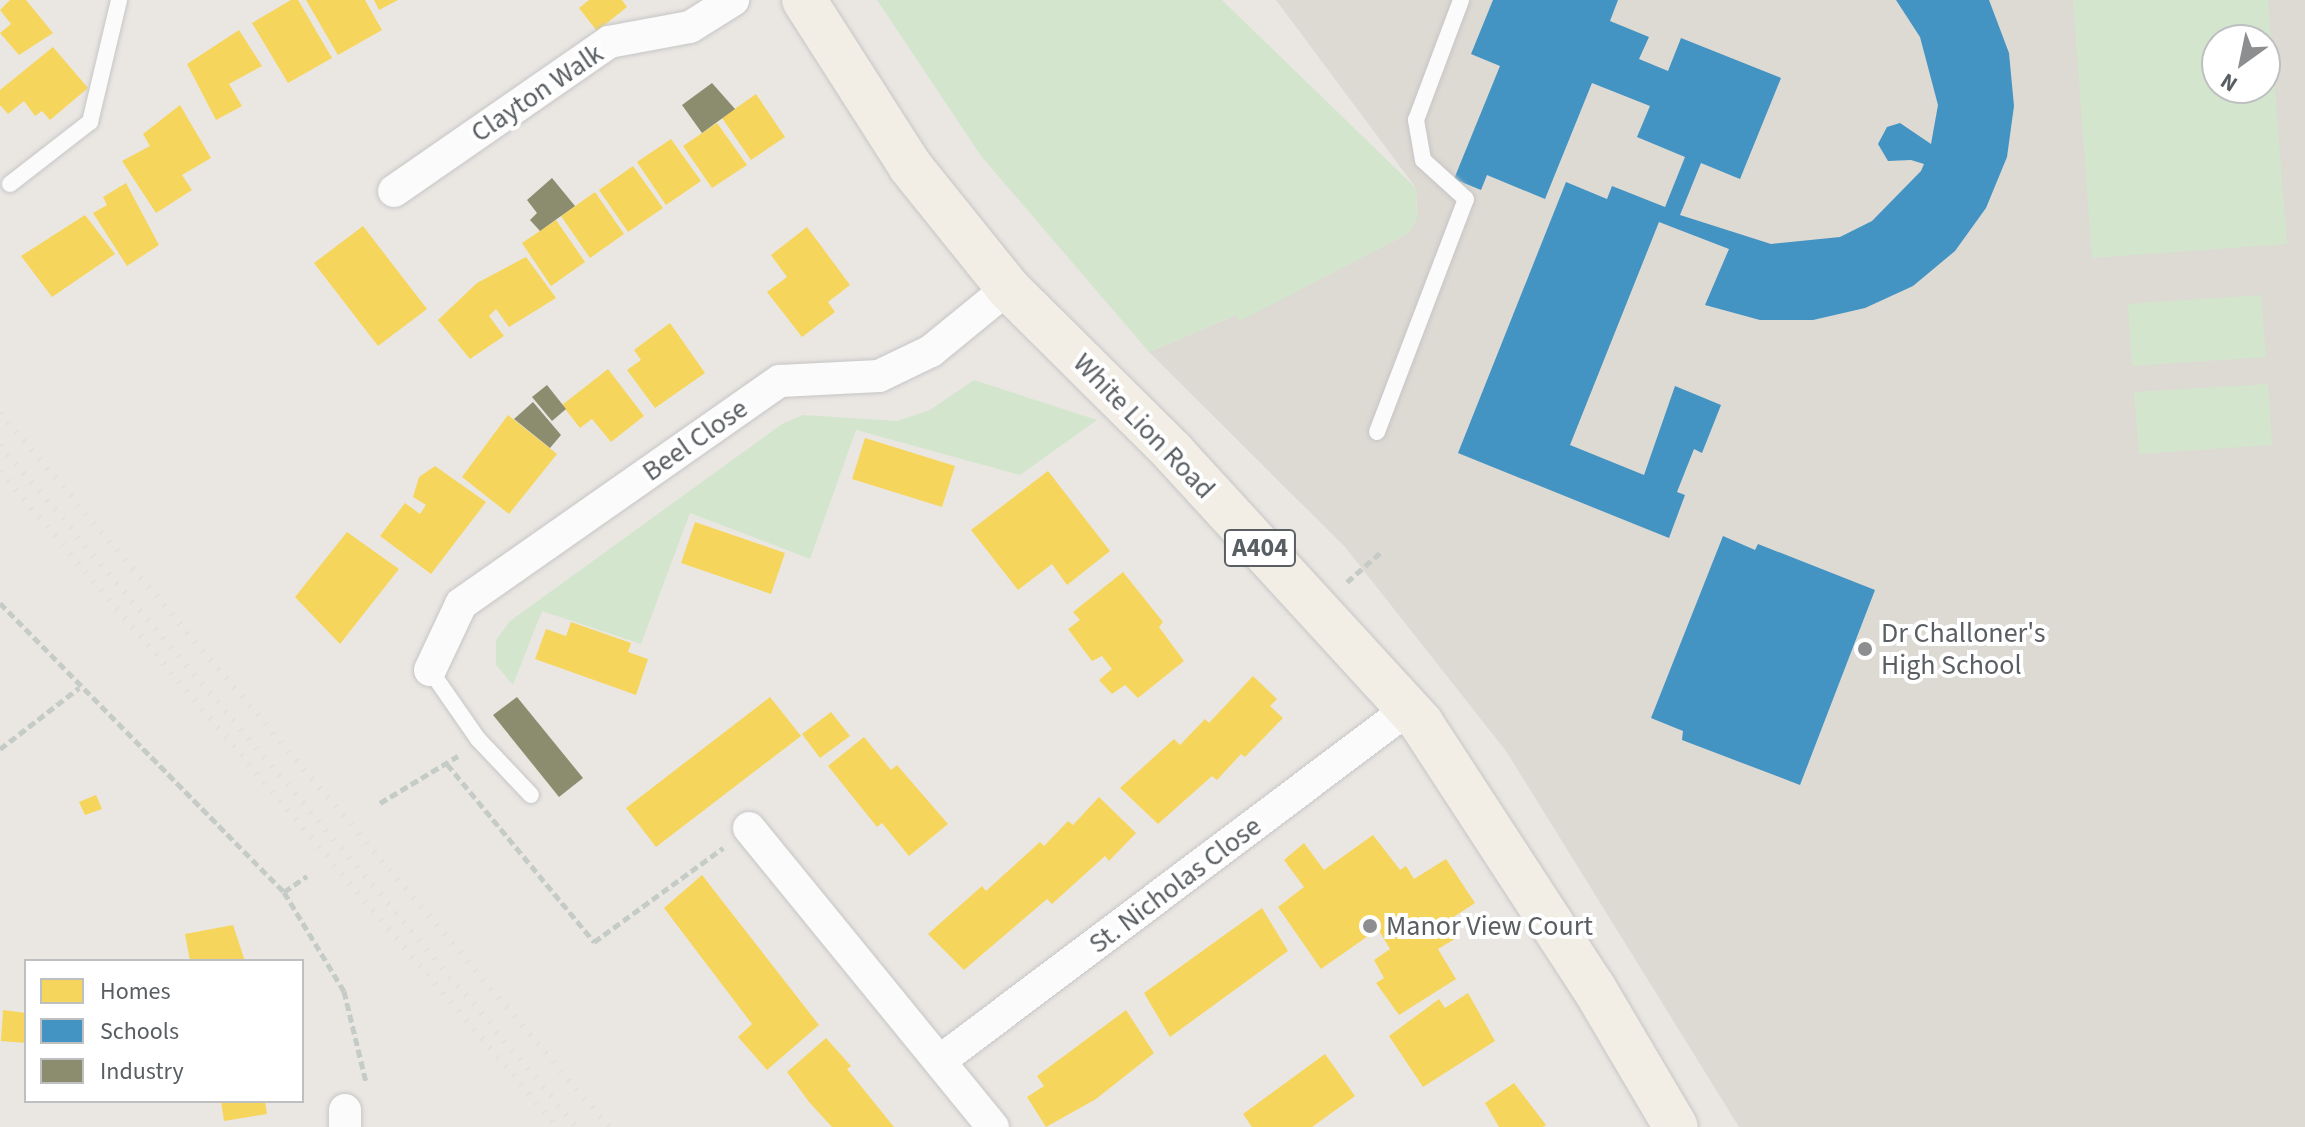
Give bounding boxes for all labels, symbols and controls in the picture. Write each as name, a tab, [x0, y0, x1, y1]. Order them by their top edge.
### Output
north arrow	[2201, 24, 2281, 104]
street label: Clayton Walk	[465, 37, 609, 149]
text: N	[2214, 65, 2244, 100]
street label: White Lion Road	[1066, 346, 1222, 506]
street label: Beel Close	[636, 392, 754, 488]
road number: A404	[1222, 526, 1298, 570]
place label: Dr Challoner's High School	[1881, 616, 2045, 682]
marker: Dr Challoner's High School	[1856, 640, 1874, 658]
street label: St. Nicholas Close	[1082, 809, 1268, 961]
place label: Manor View Court	[1386, 909, 1593, 943]
marker: Manor View Court	[1361, 917, 1379, 935]
legend	[24, 959, 304, 1103]
text: Homes	[100, 974, 171, 1009]
text: Schools	[100, 1014, 179, 1049]
text: Industry	[100, 1054, 184, 1089]

